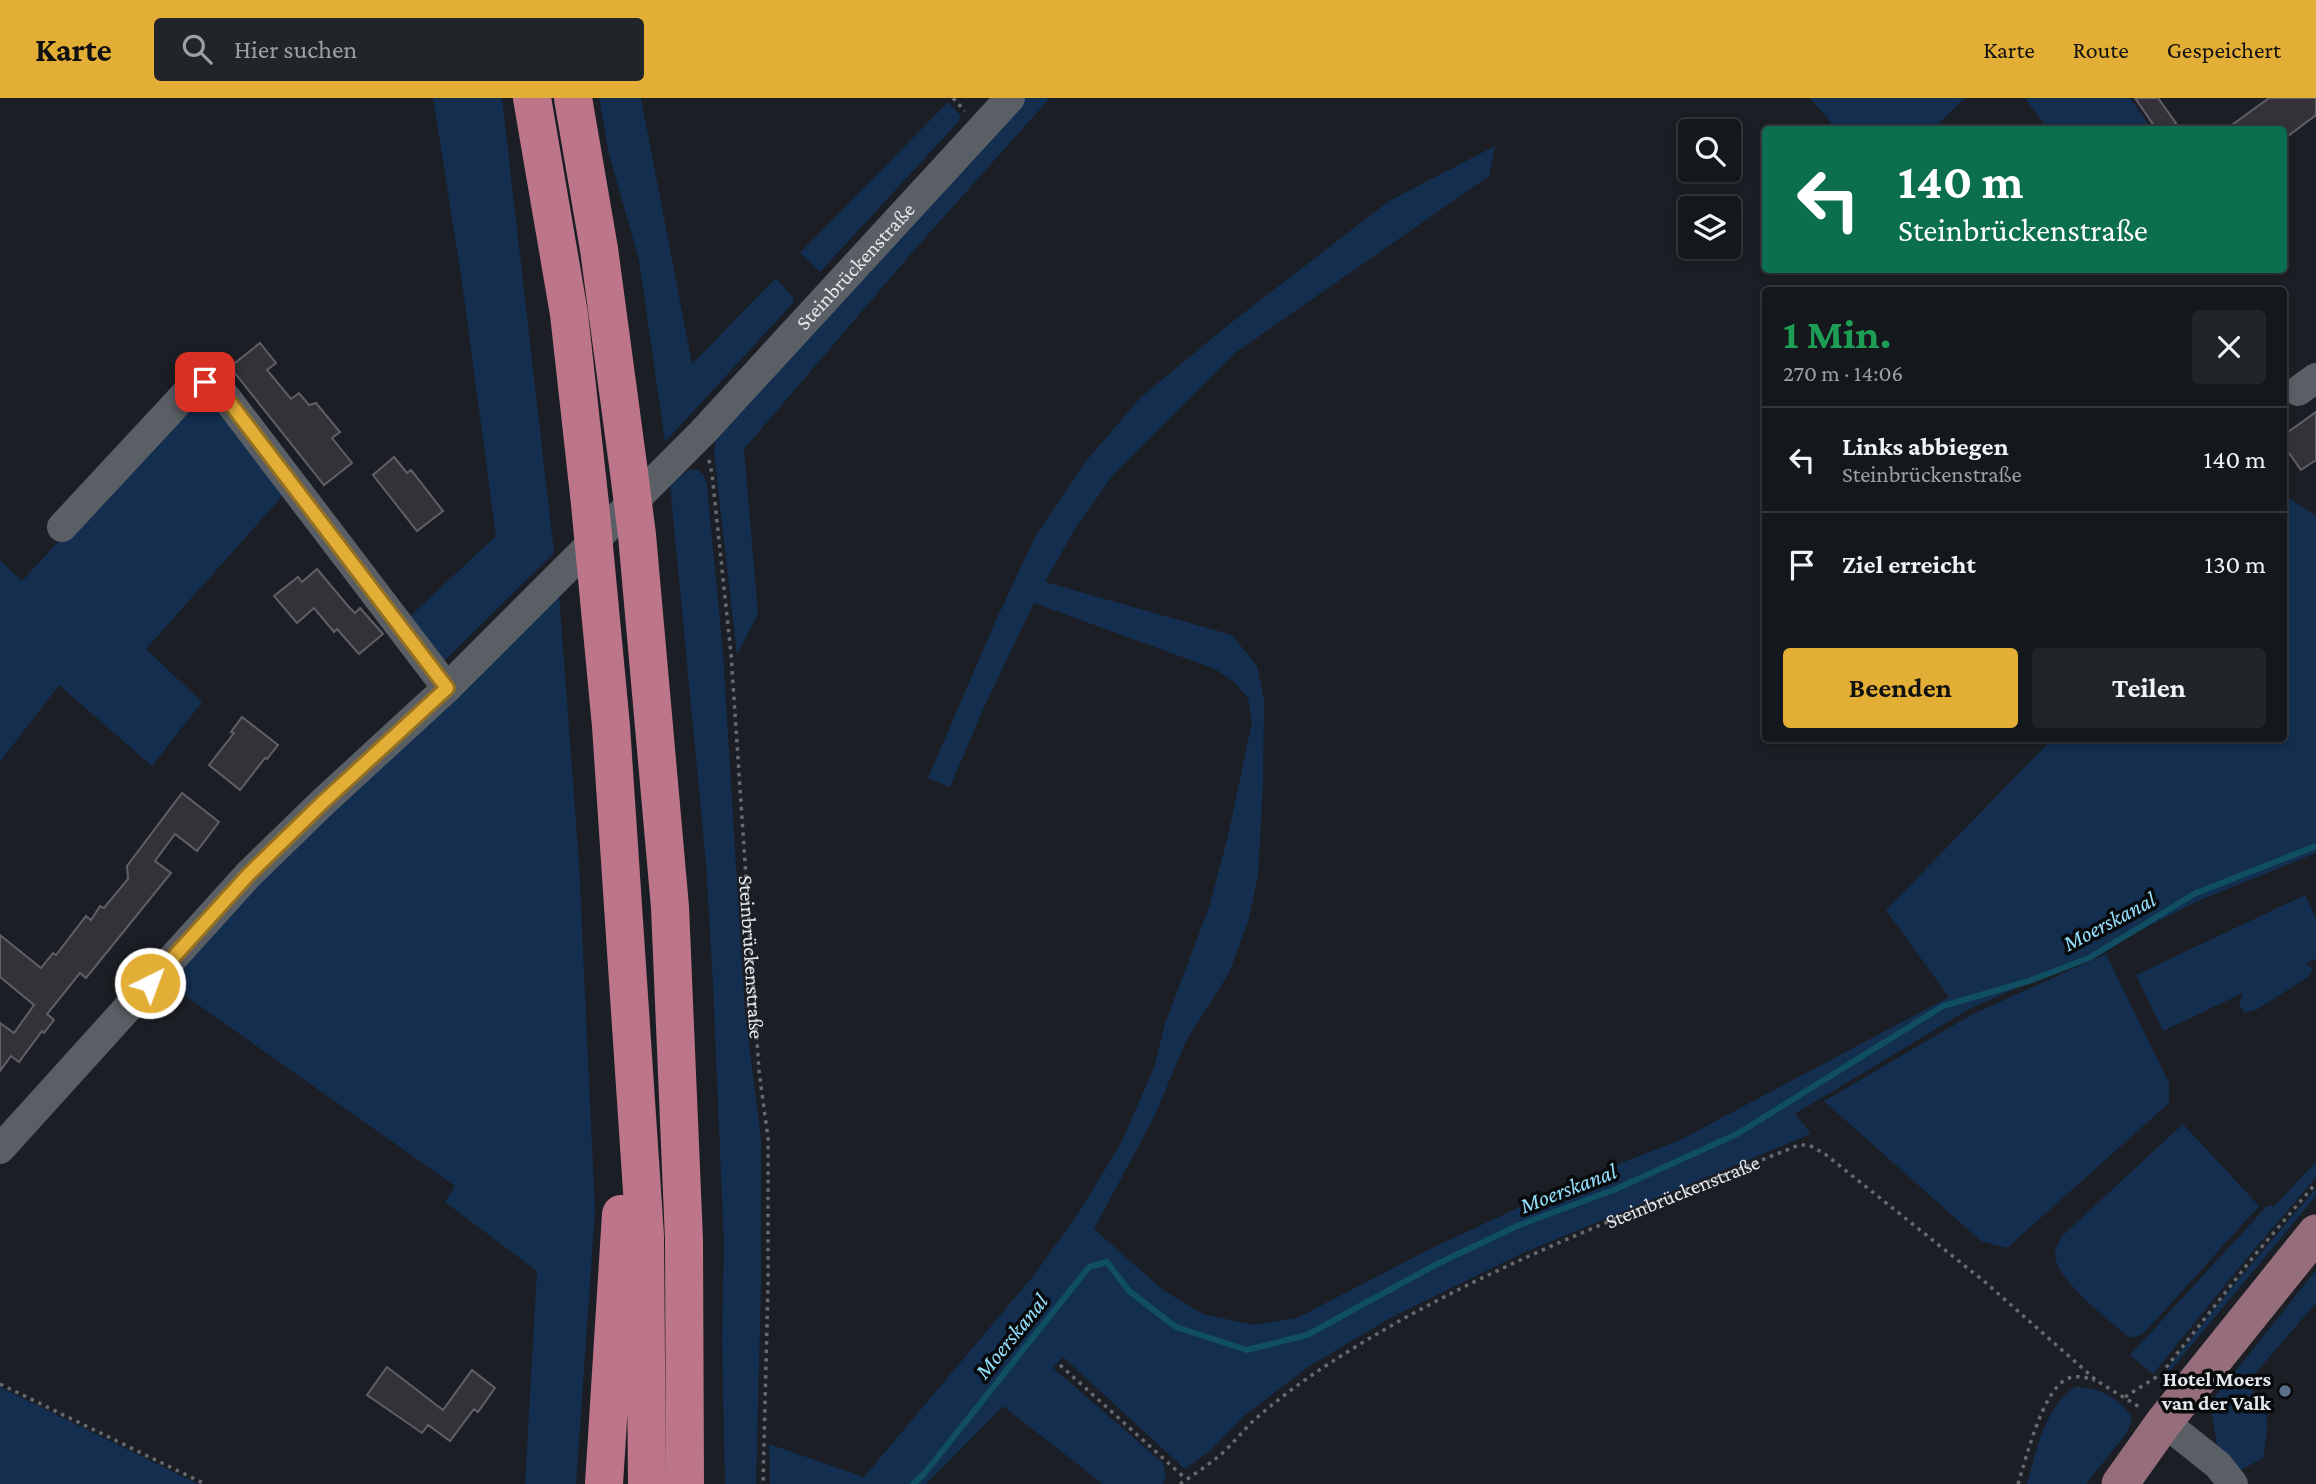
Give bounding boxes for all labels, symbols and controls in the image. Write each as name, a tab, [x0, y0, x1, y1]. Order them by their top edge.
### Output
search box	[154, 18, 644, 81]
icon: search	[178, 30, 216, 68]
text: Karte	[35, 31, 112, 68]
text: Hier suchen	[234, 35, 357, 64]
text: Karte	[1983, 36, 2035, 63]
text: Route	[2073, 36, 2129, 63]
text: Gespeichert	[2167, 36, 2281, 63]
map controls	[1678, 119, 1741, 259]
button: search	[1678, 119, 1741, 182]
icon: left	[1783, 154, 1874, 245]
text: 140 m	[1898, 154, 2023, 209]
button: layers	[1678, 196, 1741, 259]
street label: Steinbrückenstraße	[791, 198, 920, 335]
text: Steinbrückenstraße	[1898, 212, 2148, 248]
text: 1 Min.	[1783, 310, 1891, 357]
button: close	[2192, 310, 2266, 384]
pin	[175, 352, 235, 412]
text: 270 m · 14:06	[1783, 360, 1903, 386]
icon: arrive	[186, 363, 224, 401]
text: Links abbiegen	[1842, 432, 2009, 461]
icon: left	[1783, 441, 1821, 479]
text: 140 m	[2204, 445, 2266, 474]
text: Steinbrückenstraße	[1842, 461, 2022, 487]
icon: arrive	[1783, 546, 1821, 584]
text: Ziel erreicht	[1842, 550, 1976, 579]
text: 130 m	[2205, 550, 2266, 579]
button: Beenden	[1783, 648, 2018, 728]
button: Teilen	[2032, 648, 2266, 728]
street label: Steinbrückenstraße	[734, 874, 769, 1040]
water label: Moerskanal	[2057, 886, 2160, 957]
position arrow	[113, 946, 187, 1020]
street label: Steinbrückenstraße	[1602, 1150, 1763, 1234]
water label: Moerskanal	[1515, 1158, 1620, 1219]
water label: Moerskanal	[968, 1288, 1053, 1384]
place label: Hotel Moers van der Valk	[2161, 1367, 2272, 1415]
marker: Hotel Moers van der Valk	[2277, 1383, 2293, 1399]

